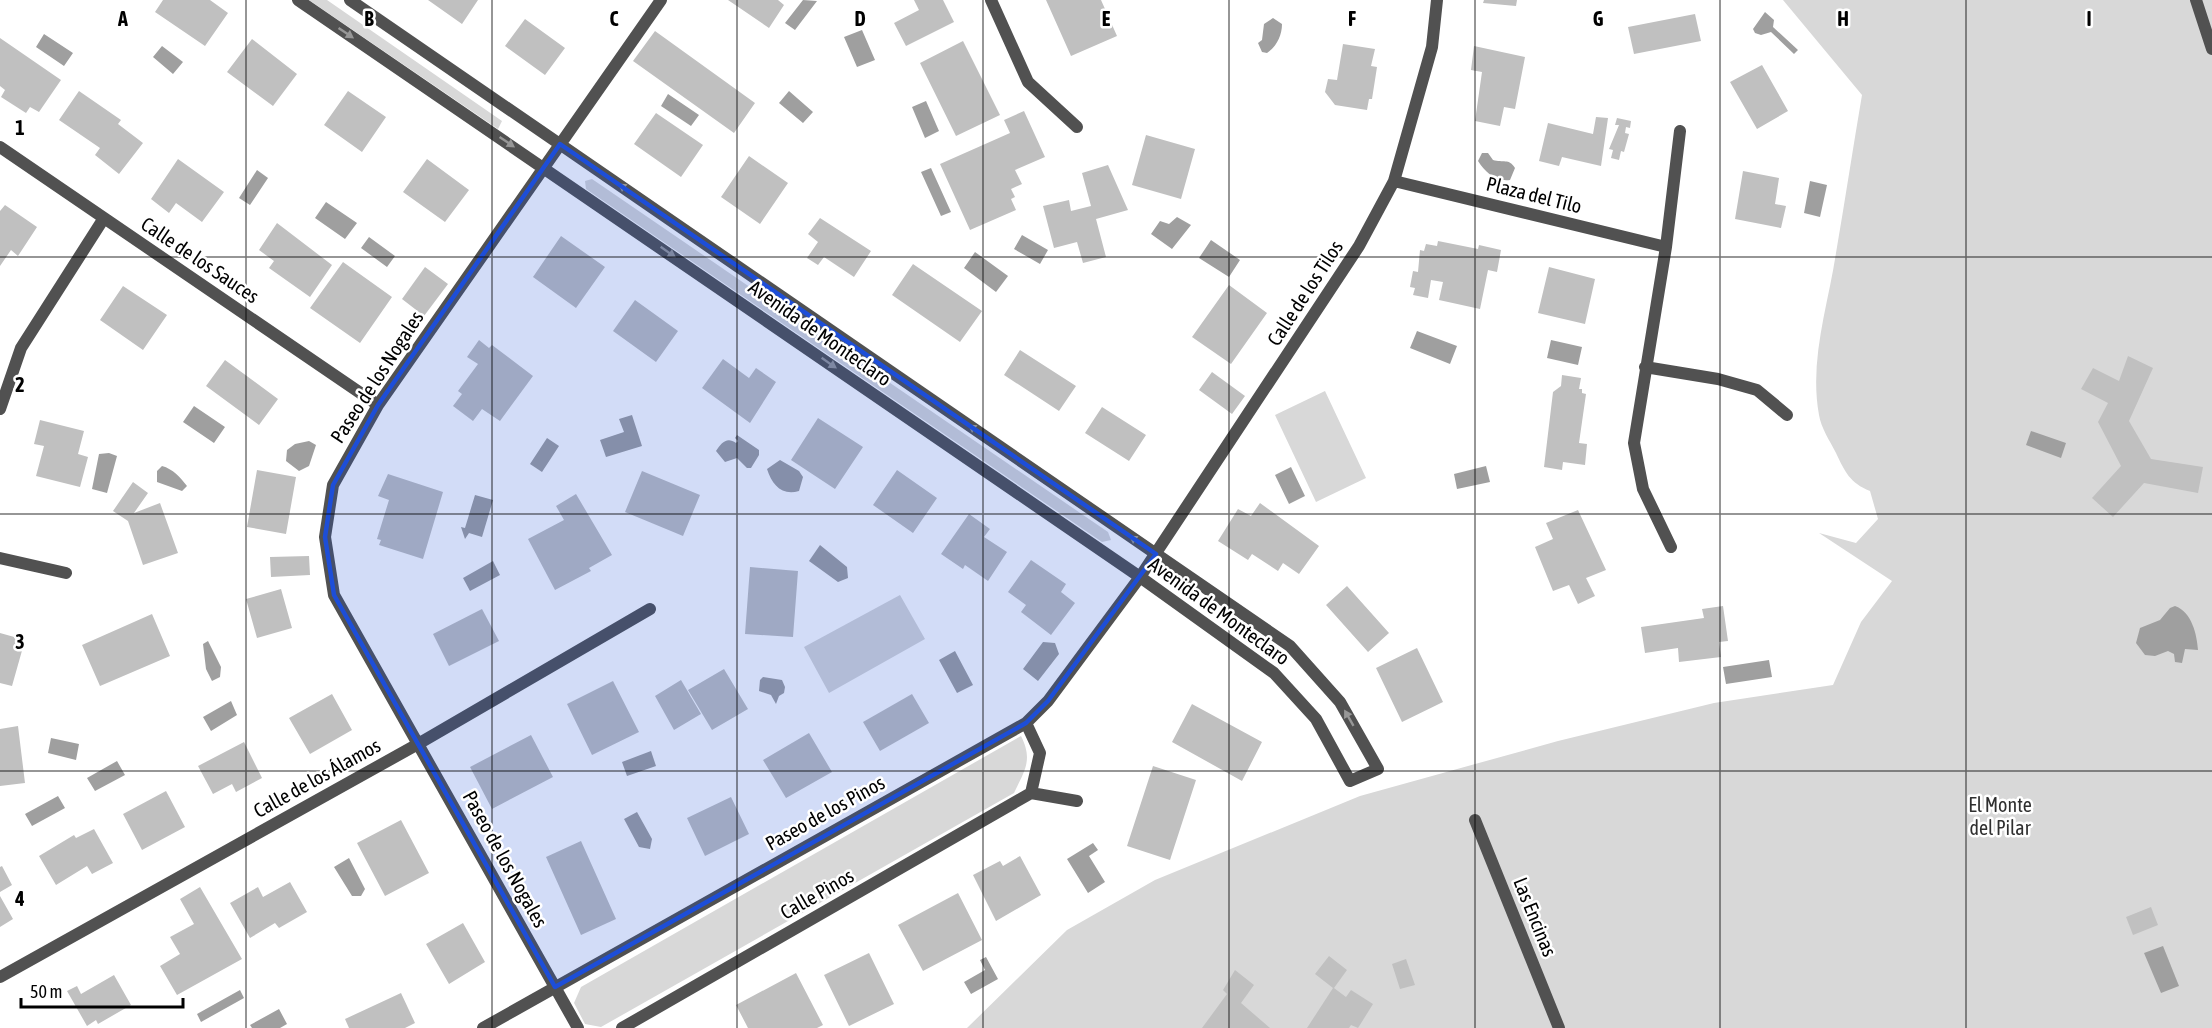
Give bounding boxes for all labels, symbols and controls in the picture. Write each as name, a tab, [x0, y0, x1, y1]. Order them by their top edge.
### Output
text: A	[117, 7, 128, 30]
text: B	[364, 7, 374, 30]
text: C	[610, 7, 619, 30]
text: D	[854, 7, 866, 30]
text: E	[1102, 7, 1111, 30]
text: F	[1348, 7, 1356, 30]
text: G	[1593, 7, 1604, 30]
text: H	[1837, 7, 1849, 30]
text: I	[2086, 7, 2092, 30]
one-way arrow	[338, 27, 354, 38]
text: 1	[15, 116, 25, 139]
one-way arrow	[499, 136, 515, 148]
street label: Plaza del Tilo	[1484, 172, 1584, 217]
one-way arrow	[618, 183, 634, 195]
street label: Calle de los Sauces	[137, 212, 264, 307]
street label: Calle de los Tilos	[1262, 236, 1347, 350]
one-way arrow	[660, 246, 676, 258]
street label: Avenida de Monteclaro	[745, 275, 896, 390]
street label: Paseo de los Nogales	[325, 307, 428, 447]
one-way arrow	[821, 357, 837, 368]
text: 2	[15, 373, 25, 396]
one-way arrow	[969, 424, 985, 436]
one-way arrow	[1129, 536, 1145, 547]
street label: Avenida de Monteclaro	[1144, 552, 1294, 669]
text: 3	[15, 630, 25, 653]
one-way arrow	[1344, 709, 1354, 726]
street label: Calle de los Álamos	[249, 733, 384, 822]
street label: Paseo de los Pinos	[761, 770, 888, 855]
street label: Paseo de los Nogales	[458, 787, 552, 931]
park label: El Monte del Pilar	[1968, 793, 2032, 839]
street label: Calle Pinos	[776, 863, 857, 924]
street label: Las Encinas	[1509, 874, 1562, 960]
text: 4	[14, 887, 25, 910]
scale bar	[21, 971, 183, 1009]
text: 50 m	[30, 981, 62, 1002]

